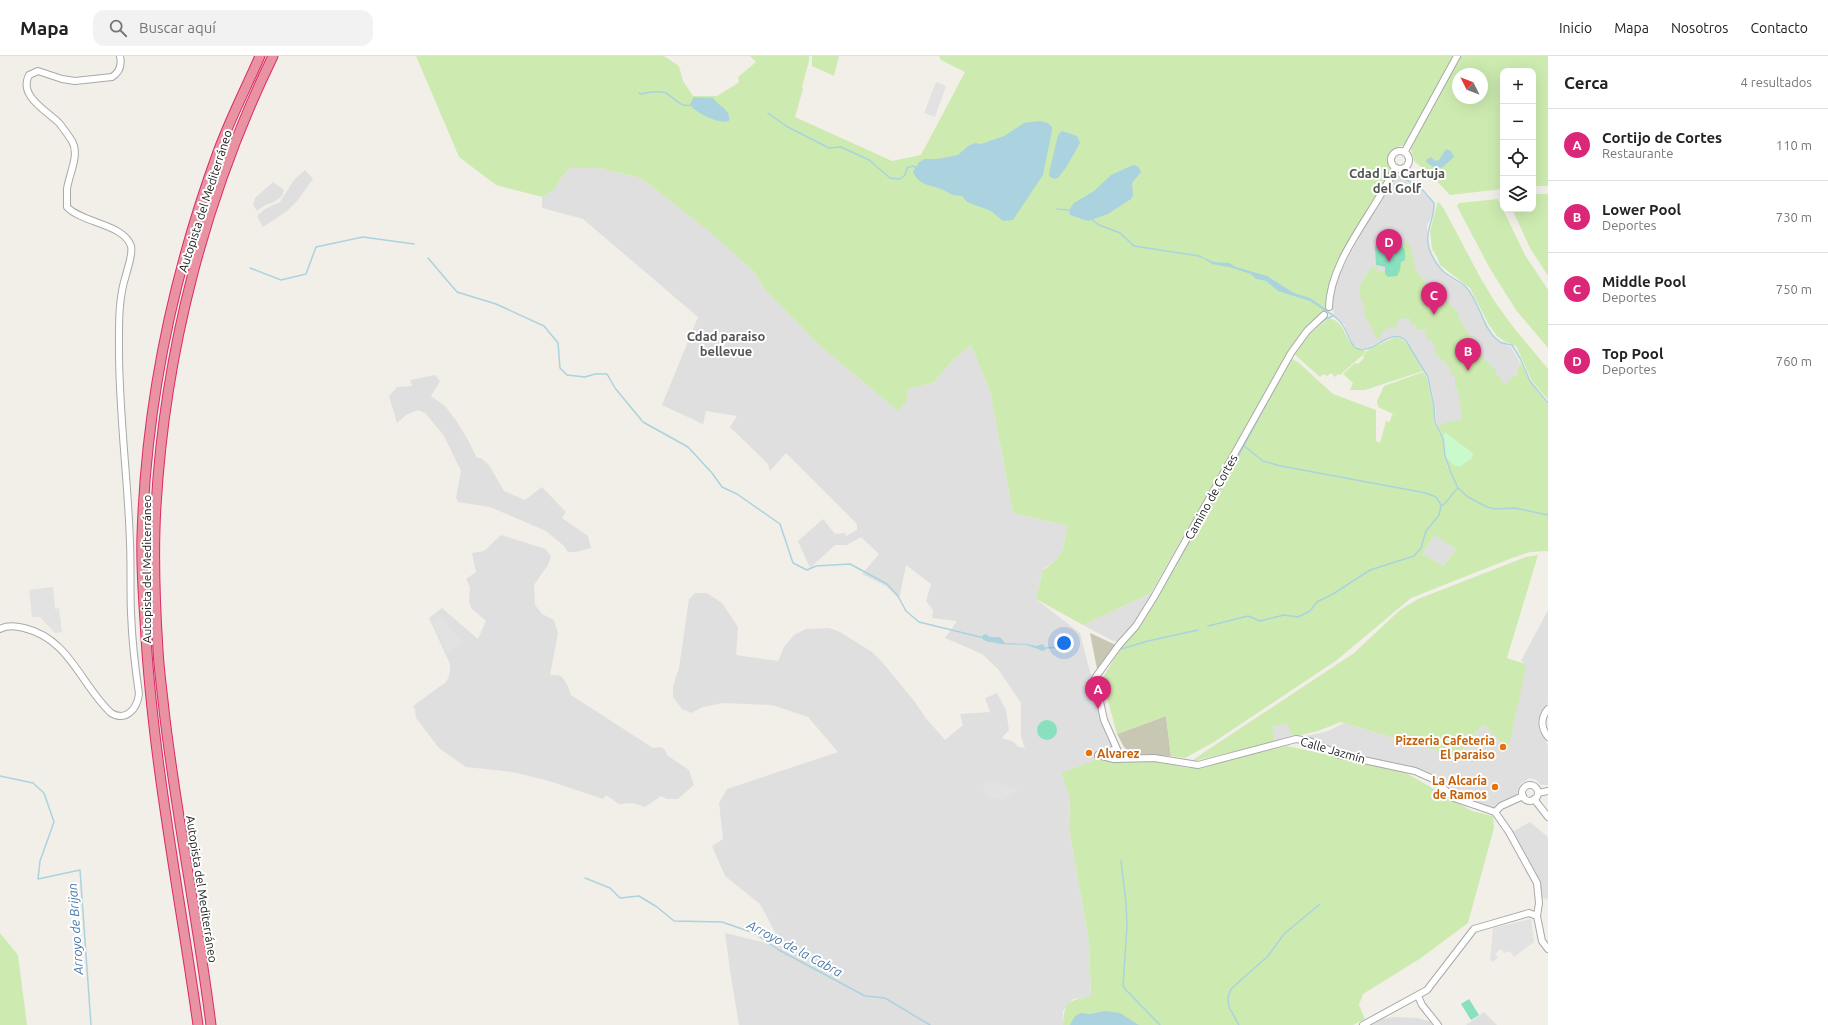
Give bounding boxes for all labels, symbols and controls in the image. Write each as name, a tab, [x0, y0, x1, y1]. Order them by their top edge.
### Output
search box	[93, 10, 373, 46]
text: Mapa	[20, 17, 69, 39]
icon: search	[107, 17, 129, 39]
text: Buscar aquí	[139, 19, 216, 36]
text: Inicio	[1559, 20, 1592, 36]
text: Mapa	[1614, 20, 1649, 36]
text: Nosotros	[1671, 20, 1728, 36]
text: Contacto	[1750, 20, 1808, 36]
north arrow	[1452, 68, 1488, 104]
map controls	[1500, 68, 1536, 212]
button: +	[1500, 68, 1536, 104]
text: Cerca	[1564, 73, 1609, 92]
text: 4 resultados	[1741, 75, 1812, 89]
button: −	[1500, 104, 1536, 140]
street label: Autopista del Mediterráneo	[176, 128, 234, 274]
text: Cortijo de Cortes	[1602, 129, 1722, 146]
text: A	[1572, 138, 1582, 152]
text: 110 m	[1776, 138, 1812, 152]
button: locate	[1500, 140, 1536, 176]
text: Restaurante	[1602, 146, 1673, 160]
district label: Cdad La Cartuja del Golf	[1349, 166, 1445, 195]
button: layers	[1500, 176, 1536, 212]
text: Lower Pool	[1602, 201, 1681, 218]
text: B	[1573, 210, 1581, 224]
text: 730 m	[1776, 210, 1812, 224]
text: Deportes	[1602, 218, 1656, 232]
pin: D	[1376, 229, 1402, 262]
text: Middle Pool	[1602, 273, 1686, 290]
pin: C	[1421, 282, 1447, 315]
text: C	[1573, 282, 1581, 296]
text: 750 m	[1776, 282, 1812, 296]
text: Deportes	[1602, 290, 1656, 304]
district label: Cdad paraiso bellevue	[687, 329, 765, 358]
pin: B	[1455, 338, 1481, 371]
text: Top Pool	[1602, 345, 1663, 362]
text: D	[1572, 354, 1582, 368]
text: 760 m	[1776, 354, 1812, 368]
text: Deportes	[1602, 362, 1656, 376]
street label: Camino de Cortes	[1182, 452, 1240, 542]
street label: Autopista del Mediterráneo	[140, 495, 153, 643]
your location	[1054, 633, 1074, 653]
pin: A	[1085, 676, 1111, 709]
place label: Pizzeria Cafeteria El paraiso	[1395, 734, 1495, 761]
street label: Calle Jazmín	[1299, 735, 1367, 765]
marker: Pizzeria Cafeteria El paraiso	[1498, 742, 1508, 752]
place label: Alvarez	[1097, 747, 1140, 760]
marker: Alvarez	[1084, 748, 1094, 758]
place label: La Alcaría de Ramos	[1432, 774, 1487, 801]
marker: La Alcaría de Ramos	[1490, 782, 1500, 792]
street label: Autopista del Mediterráneo	[184, 815, 220, 963]
water label: Arroyo de Brijan	[65, 883, 85, 976]
water label: Arroyo de la Cabra	[744, 917, 845, 979]

